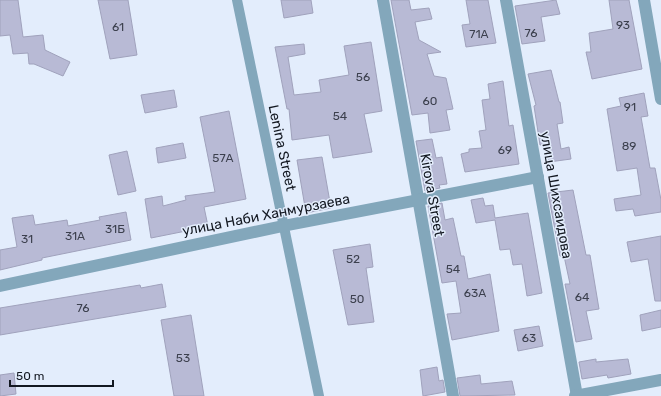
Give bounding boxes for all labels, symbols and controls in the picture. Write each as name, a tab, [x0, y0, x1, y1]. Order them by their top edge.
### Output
house number: 93	[616, 18, 630, 32]
house number: 61	[112, 20, 124, 34]
house number: 76	[524, 26, 538, 40]
house number: 71А	[469, 27, 489, 41]
house number: 56	[356, 70, 370, 84]
house number: 60	[423, 94, 437, 108]
house number: 91	[624, 100, 636, 114]
street label: Lenina Street	[265, 103, 300, 193]
house number: 54	[333, 109, 348, 123]
street label: улица Шихсаидова	[536, 130, 576, 260]
house number: 89	[622, 139, 636, 153]
house number: 69	[498, 143, 512, 157]
house number: 57А	[212, 151, 234, 165]
street label: Kirova Street	[416, 152, 448, 238]
street label: улица Наби Ханмурзаева	[181, 190, 351, 240]
house number: 31Б	[105, 222, 125, 236]
house number: 31А	[65, 229, 85, 243]
house number: 31	[21, 232, 33, 246]
house number: 52	[346, 252, 360, 266]
house number: 54	[446, 262, 461, 276]
house number: 63А	[464, 286, 486, 300]
house number: 64	[575, 290, 590, 304]
house number: 50	[350, 292, 364, 306]
house number: 76	[76, 301, 90, 315]
house number: 63	[522, 331, 536, 345]
house number: 53	[176, 351, 190, 365]
scale bar	[10, 362, 113, 388]
text: 50 m	[16, 369, 44, 383]

